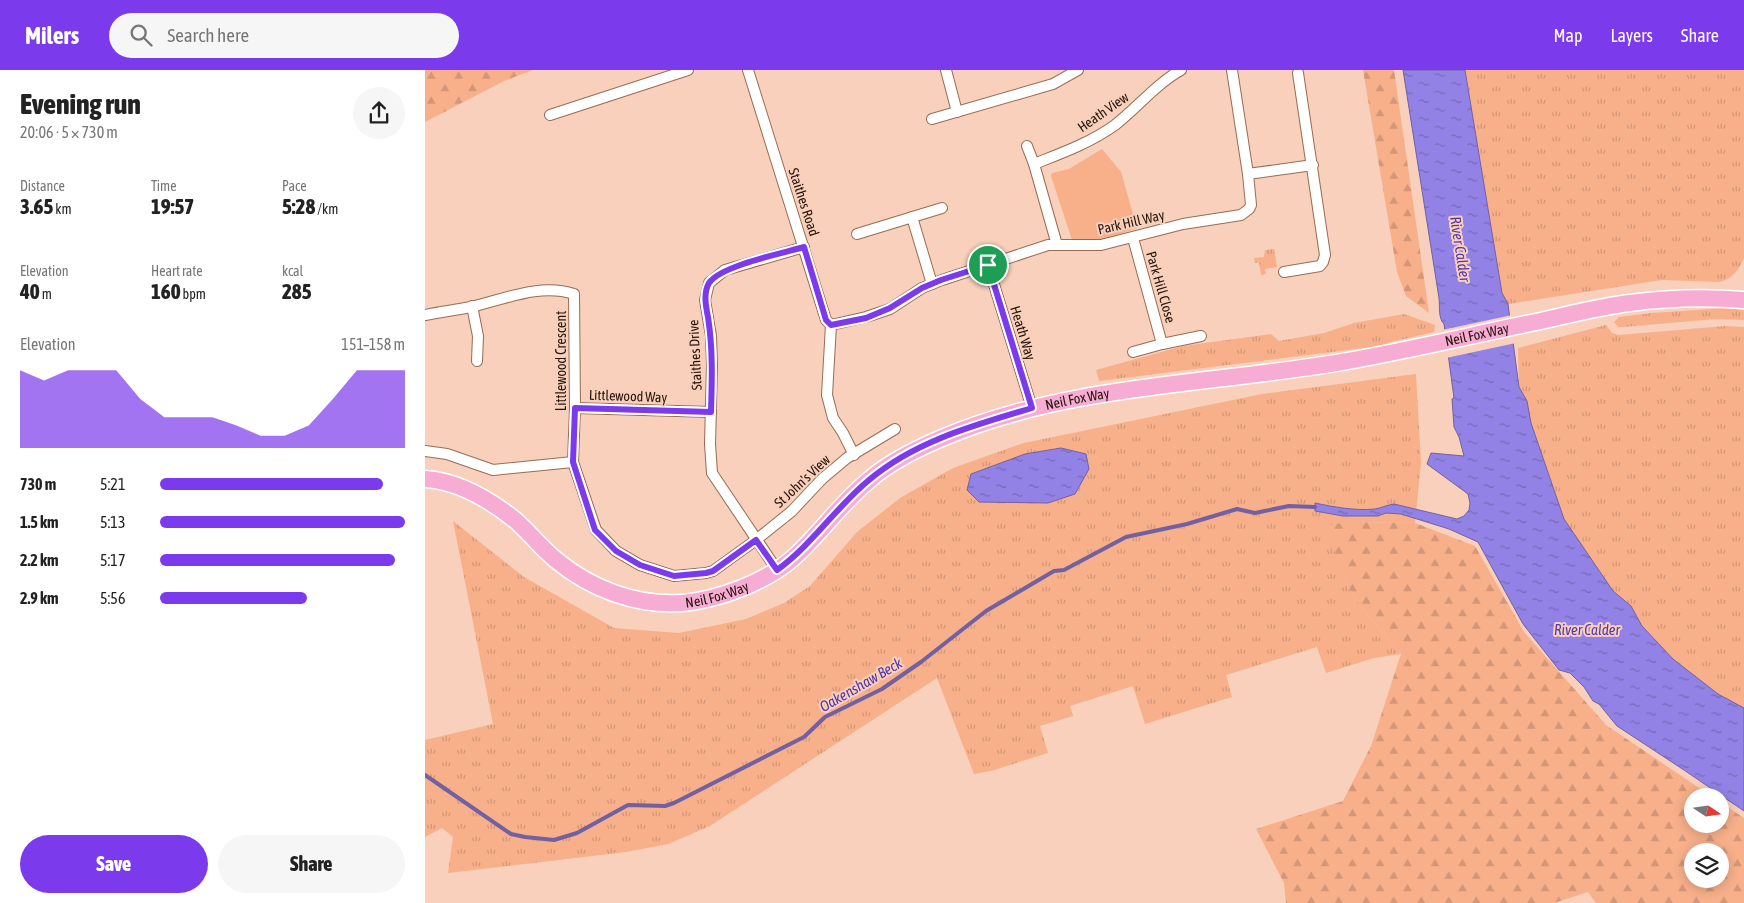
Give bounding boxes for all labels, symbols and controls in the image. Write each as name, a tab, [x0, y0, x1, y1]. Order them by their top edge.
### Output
search box	[109, 13, 459, 58]
icon: search	[127, 21, 155, 49]
text: Milers	[25, 22, 79, 49]
text: Search here	[167, 24, 249, 46]
text: Map	[1553, 25, 1582, 46]
text: Layers	[1610, 25, 1653, 46]
text: Share	[1681, 25, 1719, 46]
button: share	[353, 87, 405, 139]
text: Evening run	[20, 88, 141, 120]
street label: Heath View	[1074, 88, 1132, 135]
text: 20:06 · 5 × 730 m	[20, 123, 118, 141]
street label: Staithes Road	[786, 166, 822, 238]
text: Distance	[20, 178, 65, 194]
text: Time	[151, 178, 177, 194]
text: Pace	[282, 178, 307, 194]
text: 3.65	[20, 194, 53, 218]
text: 19:57	[151, 194, 194, 218]
text: 5:28	[282, 194, 315, 218]
text: km	[53, 201, 72, 217]
text: /km	[315, 201, 338, 217]
street label: Park Hill Way	[1096, 207, 1166, 237]
water label: River Calder	[1447, 215, 1474, 283]
pin	[967, 244, 1009, 286]
street label: Park Hill Close	[1143, 249, 1179, 325]
icon: arrive	[974, 251, 1002, 279]
text: Elevation	[20, 263, 69, 279]
text: Heart rate	[151, 263, 203, 279]
text: kcal	[282, 263, 303, 279]
text: 40	[20, 279, 40, 303]
text: 160	[151, 279, 181, 303]
text: 285	[282, 279, 312, 303]
text: m	[40, 286, 52, 302]
text: bpm	[181, 286, 206, 302]
street label: Heath Way	[1007, 304, 1039, 362]
street label: Littlewood Crescent	[553, 311, 569, 411]
street label: Staithes Drive	[685, 319, 705, 391]
street label: Neil Fox Way	[1443, 320, 1511, 349]
text: Elevation	[20, 335, 75, 353]
text: 151–158 m	[341, 335, 405, 353]
street label: Neil Fox Way	[1044, 385, 1111, 413]
street label: Littlewood Way	[589, 387, 668, 405]
street label: St John's View	[771, 451, 834, 511]
text: 730 m	[20, 475, 56, 493]
text: 5:21	[100, 475, 125, 493]
text: 1.5 km	[20, 513, 59, 531]
text: 5:13	[100, 513, 125, 531]
text: 2.2 km	[20, 551, 59, 569]
text: 5:17	[100, 551, 125, 569]
street label: Neil Fox Way	[684, 578, 751, 611]
text: 2.9 km	[20, 589, 59, 607]
text: 5:56	[100, 589, 125, 607]
water label: River Calder	[1554, 621, 1621, 638]
water label: Oakenshaw Beck	[816, 654, 905, 715]
north arrow	[1684, 788, 1729, 832]
map controls	[1684, 788, 1729, 888]
button: Save	[20, 835, 208, 893]
button: Share	[218, 835, 405, 893]
button: layers	[1684, 843, 1729, 888]

